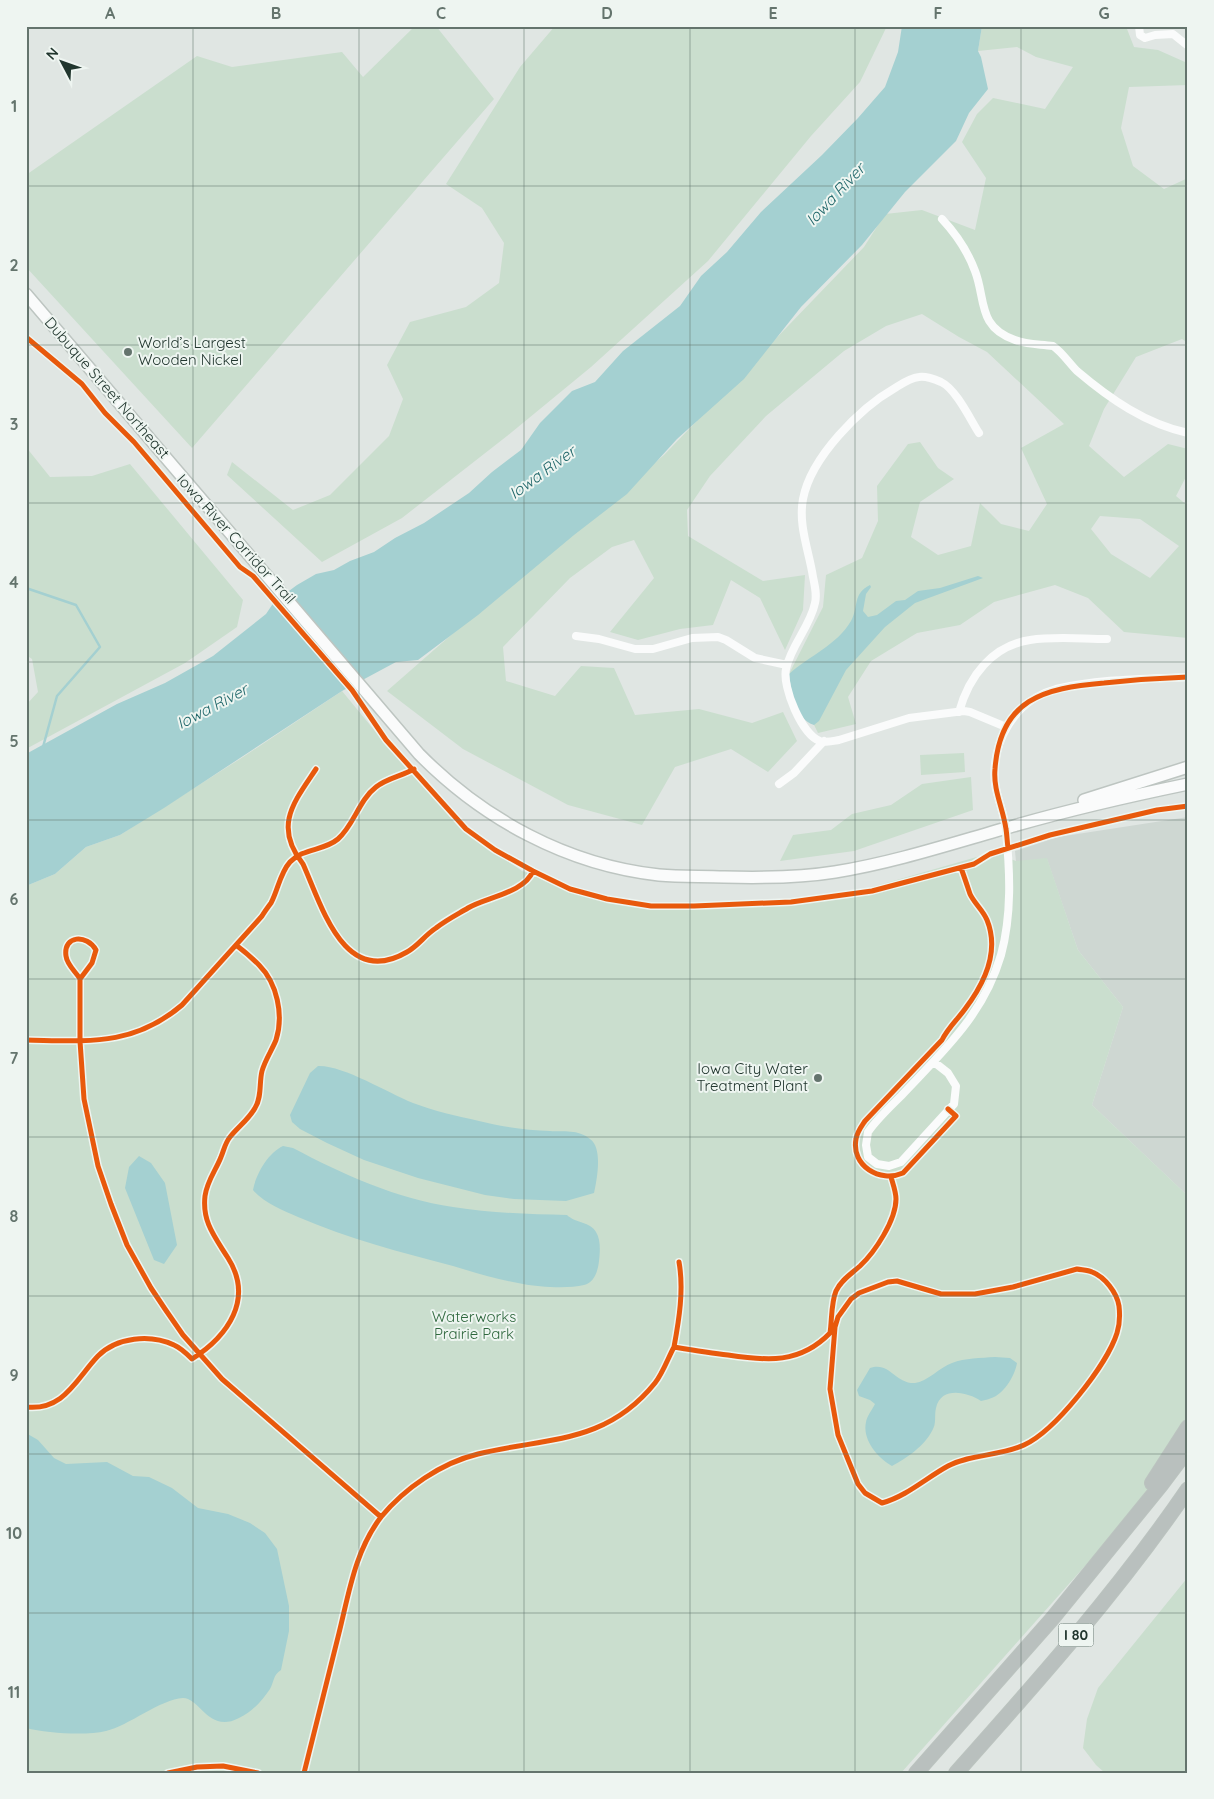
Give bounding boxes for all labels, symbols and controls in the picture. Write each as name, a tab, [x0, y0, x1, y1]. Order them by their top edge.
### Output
text: A	[105, 3, 116, 23]
text: B	[271, 3, 281, 23]
text: C	[436, 3, 446, 23]
text: D	[601, 3, 613, 23]
text: E	[768, 3, 778, 23]
text: F	[934, 3, 943, 23]
text: G	[1098, 3, 1110, 23]
north arrow	[38, 38, 88, 88]
text: N	[42, 44, 62, 63]
text: 1	[11, 96, 17, 116]
water label: Iowa River	[801, 157, 870, 229]
text: 2	[9, 255, 19, 275]
street label: Dubuque Street Northeast	[41, 313, 174, 462]
place label: World’s Largest Wooden Nickel	[138, 333, 246, 369]
marker: World’s Largest Wooden Nickel	[122, 346, 134, 358]
text: 3	[10, 414, 18, 434]
water label: Iowa River	[505, 440, 581, 503]
street label: Iowa River Corridor Trail	[173, 470, 300, 607]
text: 4	[9, 572, 19, 592]
water label: Iowa River	[173, 678, 253, 733]
text: 5	[9, 731, 19, 751]
text: 6	[10, 889, 19, 909]
text: 7	[10, 1048, 19, 1068]
place label: Iowa City Water Treatment Plant	[696, 1059, 808, 1095]
marker: Iowa City Water Treatment Plant	[812, 1072, 824, 1084]
text: 8	[10, 1206, 19, 1226]
park label: Waterworks Prairie Park	[432, 1307, 516, 1343]
text: 9	[9, 1365, 19, 1385]
text: 10	[6, 1523, 22, 1543]
road number: I 80	[1058, 1624, 1094, 1646]
text: 11	[8, 1682, 20, 1702]

